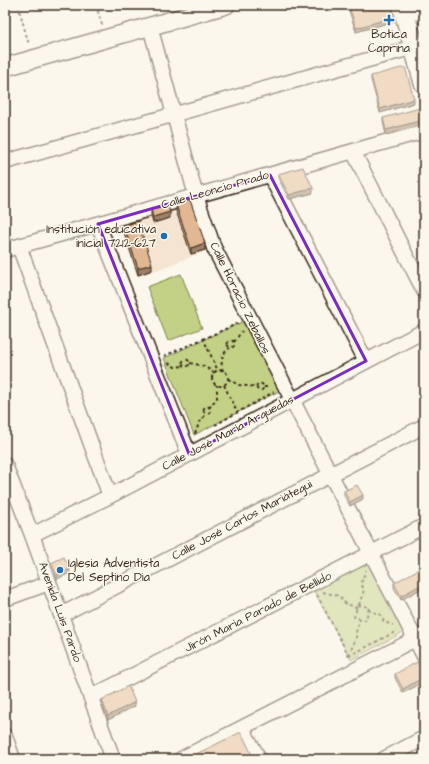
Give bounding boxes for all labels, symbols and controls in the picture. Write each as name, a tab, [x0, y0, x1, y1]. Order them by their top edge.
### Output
marker: Botica Caprina	[384, 15, 394, 25]
place label: Botica Caprina	[368, 26, 410, 57]
street label: Calle Leoncio Prado	[159, 166, 271, 214]
place label: Institución educativa inicial 7212-627	[46, 221, 157, 252]
marker: Institución educativa inicial 7212-627	[159, 231, 169, 241]
street label: Calle Horacio Zeballos	[205, 239, 275, 357]
street label: Calle José María Arguedas	[159, 391, 297, 476]
street label: Calle José Carlos Mariátegui	[169, 476, 316, 565]
place label: Iglesia Adventista Del Septino Dia	[68, 555, 159, 586]
street label: Avenida Luis Pardo	[34, 559, 86, 665]
marker: Iglesia Adventista Del Septino Dia	[55, 565, 65, 575]
street label: Jirón María Parado de Bellido	[182, 567, 335, 657]

